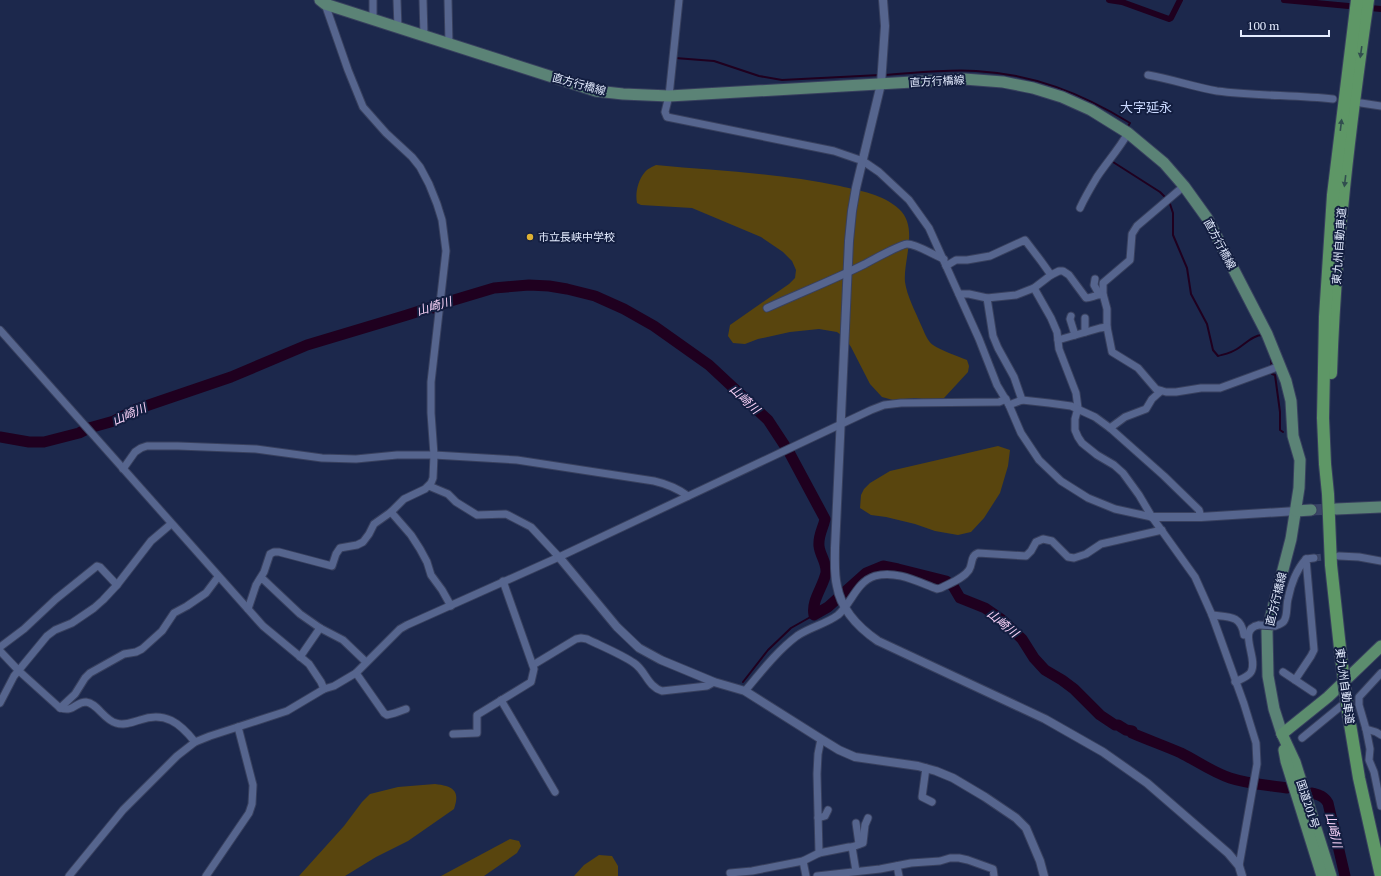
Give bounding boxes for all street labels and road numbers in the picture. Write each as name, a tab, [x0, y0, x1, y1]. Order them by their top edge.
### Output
street label: 直方行橋線	[551, 70, 607, 98]
street label: 直方行橋線	[909, 73, 965, 89]
street label: 東九州自動車道	[1329, 207, 1349, 285]
street label: 直方行橋線	[1201, 216, 1239, 272]
street label: 直方行橋線	[1263, 571, 1289, 627]
street label: 東九州自動車道	[1333, 647, 1357, 725]
street label: 国道201号	[1294, 778, 1322, 830]

